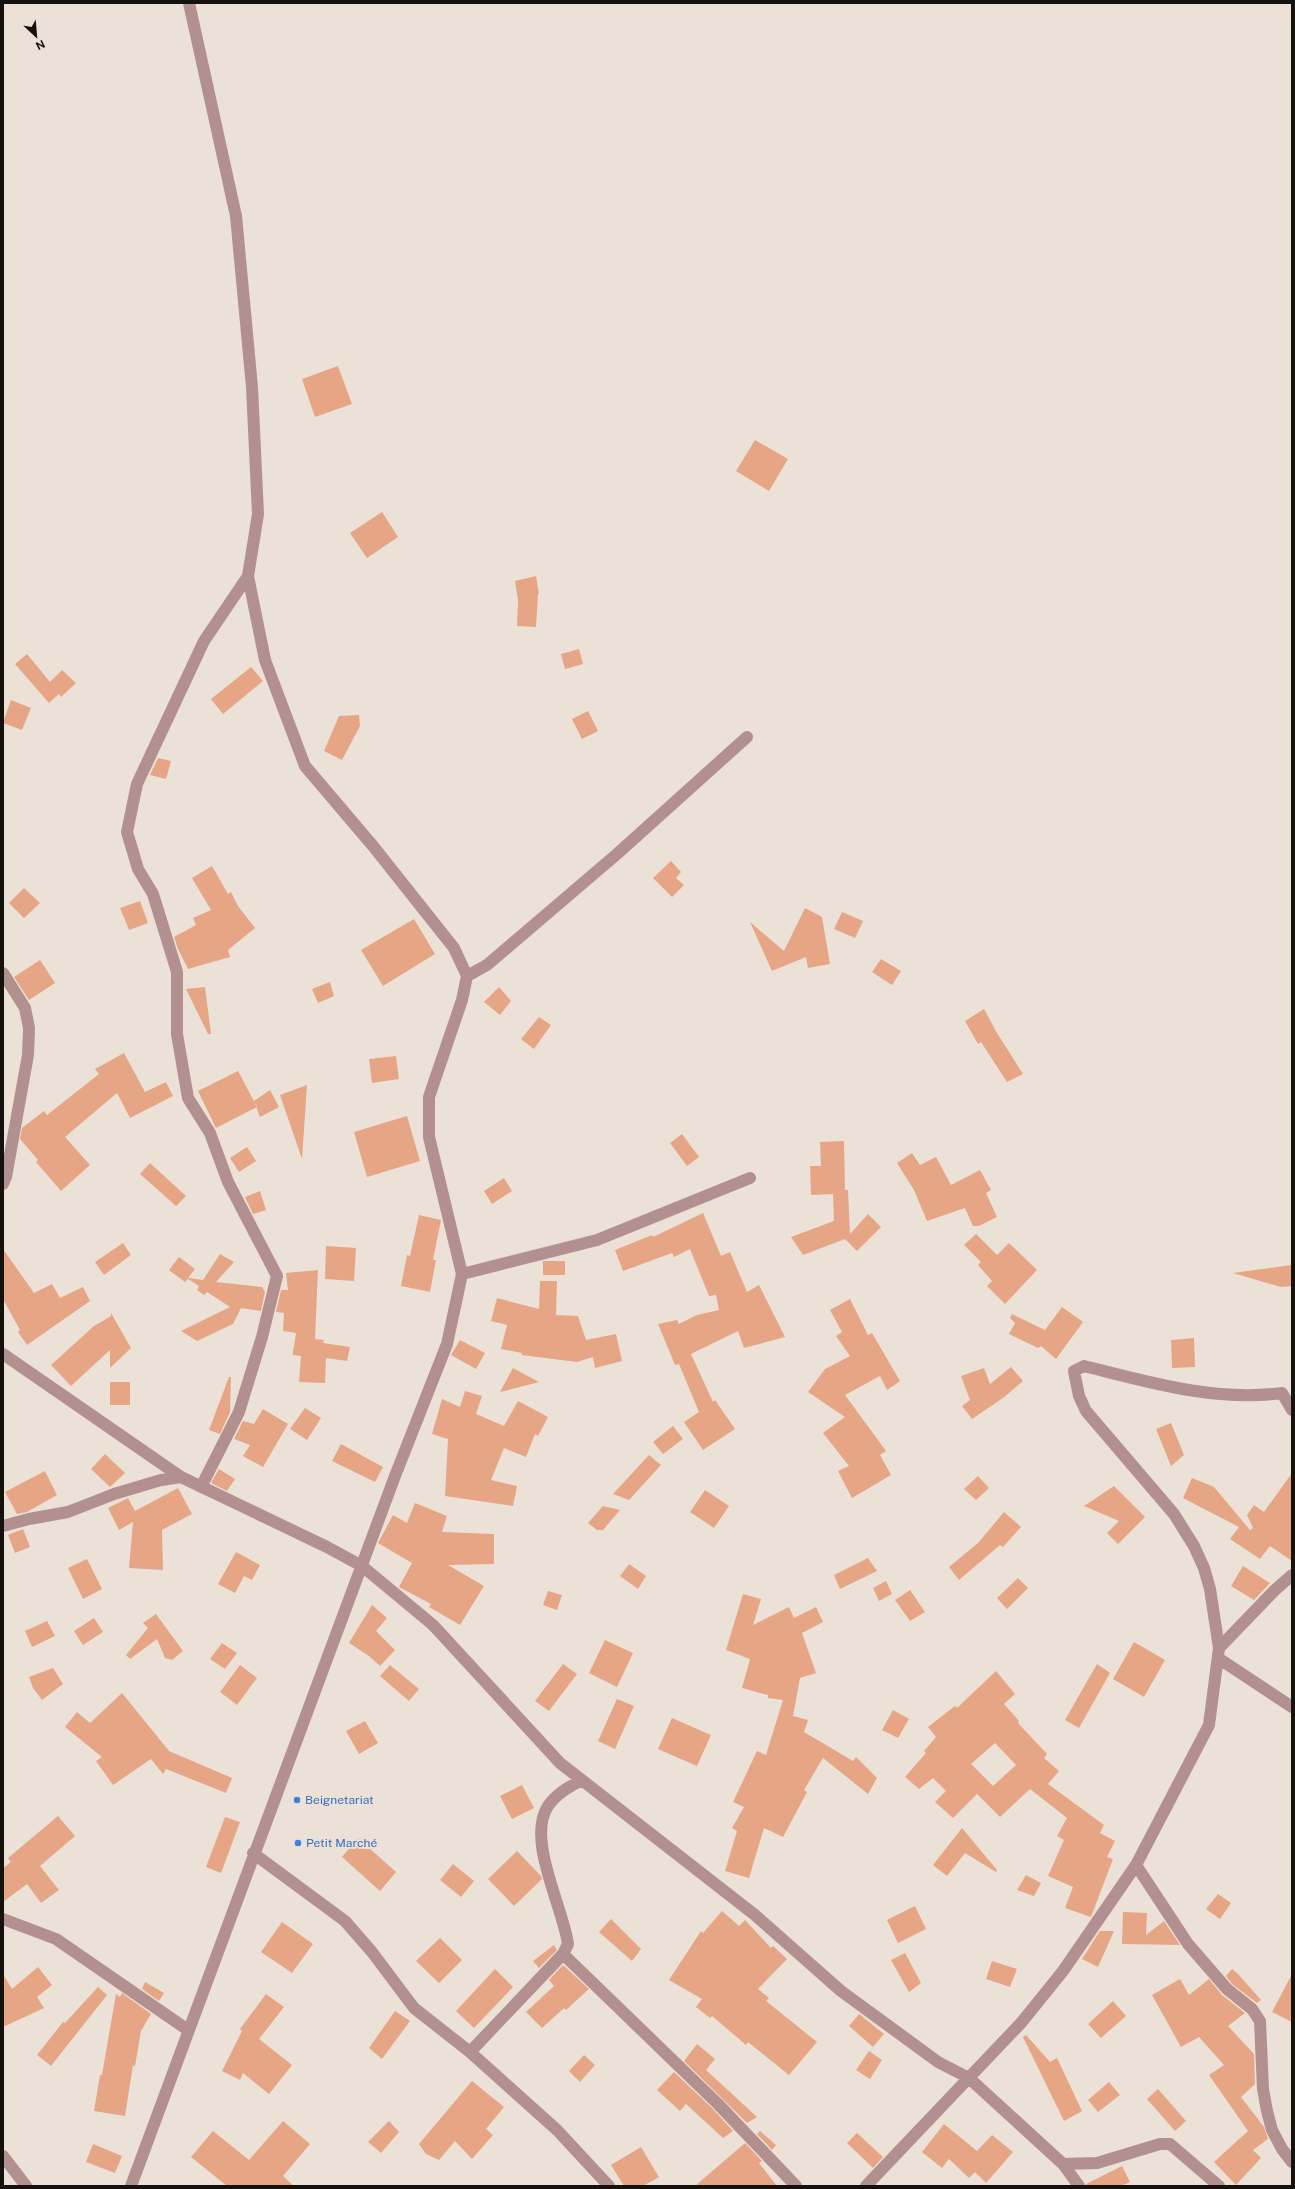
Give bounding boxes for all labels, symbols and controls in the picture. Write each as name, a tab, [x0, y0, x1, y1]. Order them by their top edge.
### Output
north arrow	[16, 16, 56, 56]
text: N	[34, 38, 47, 52]
place label: Beignetariat	[305, 1793, 374, 1807]
marker: Beignetariat	[292, 1795, 302, 1805]
place label: Petit Marché	[306, 1836, 377, 1850]
marker: Petit Marché	[293, 1838, 303, 1848]

